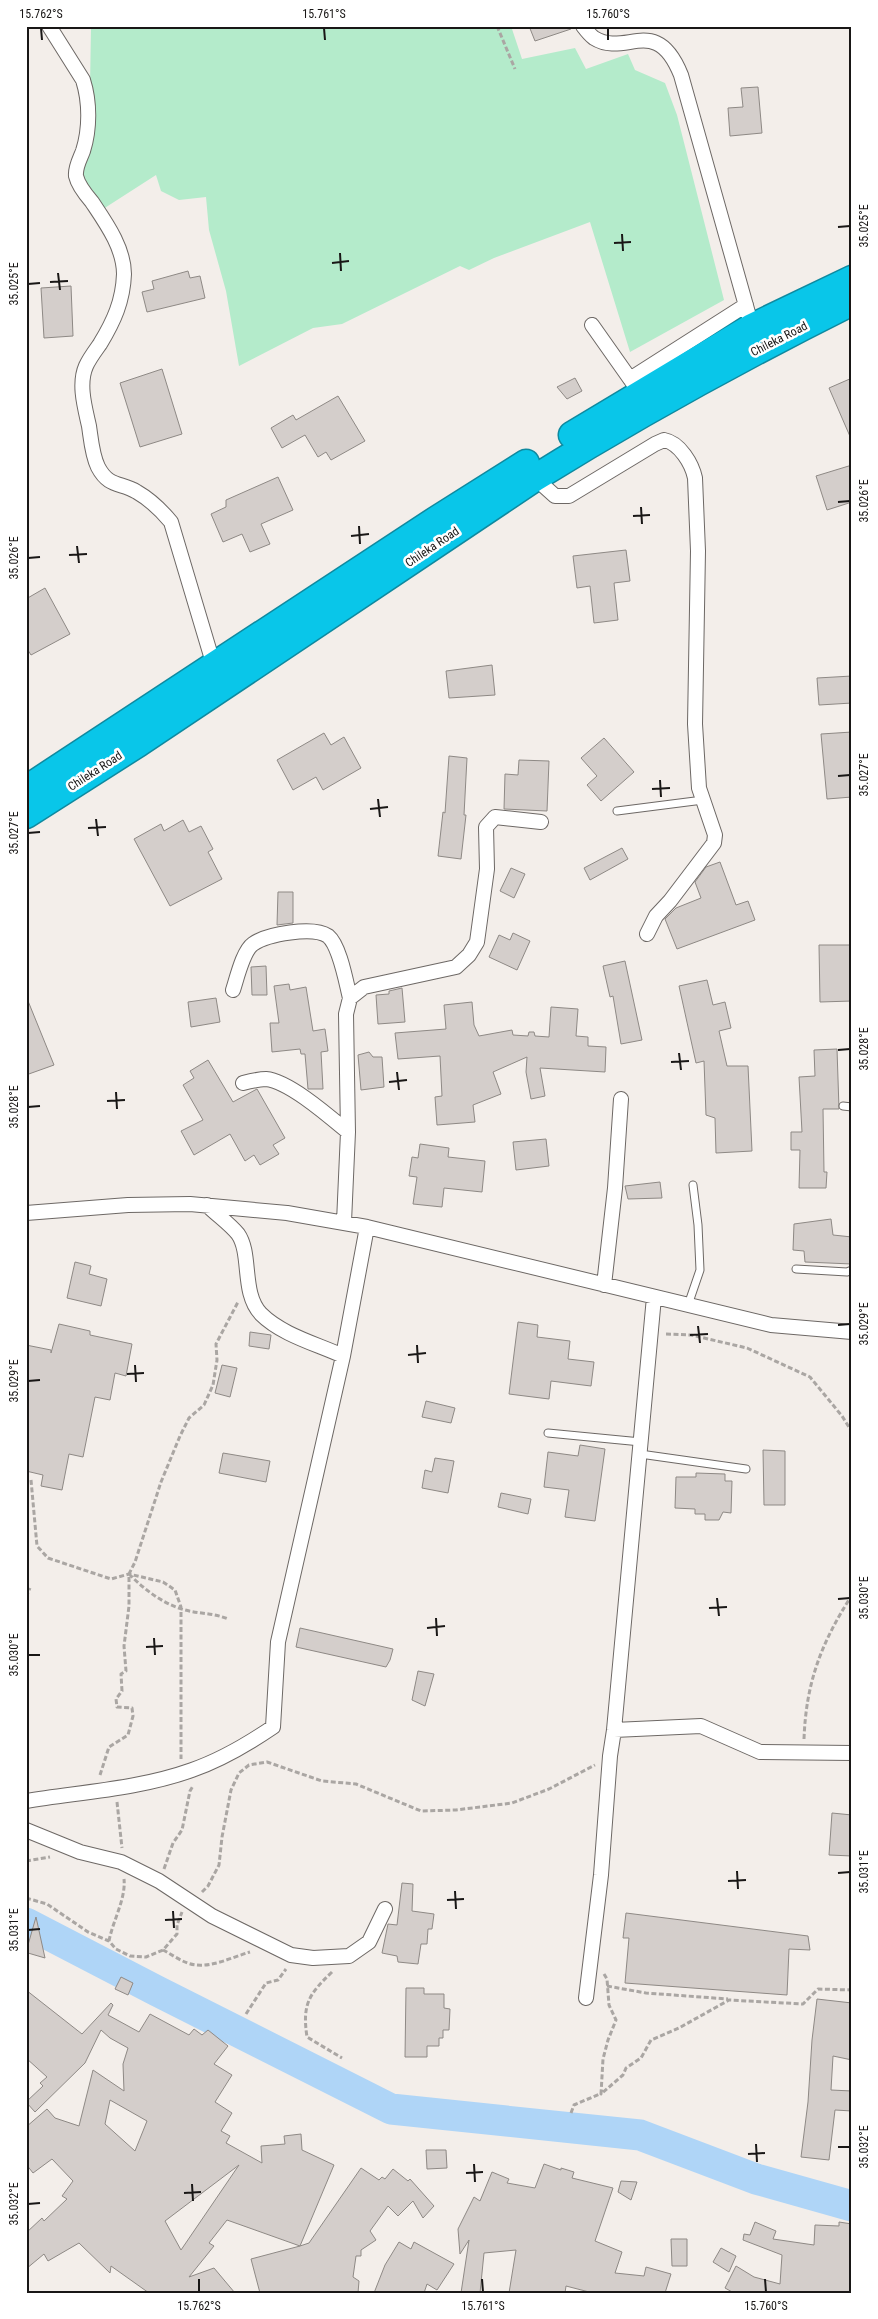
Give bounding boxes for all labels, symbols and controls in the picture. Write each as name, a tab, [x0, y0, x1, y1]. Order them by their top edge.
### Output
text: 15.762°S	[19, 7, 63, 21]
text: 15.761°S	[302, 7, 346, 21]
text: 15.760°S	[586, 7, 630, 21]
text: 35.025°E	[857, 204, 871, 248]
text: 35.025°E	[7, 262, 21, 306]
street label: Chileka Road	[748, 319, 810, 359]
text: 35.026°E	[857, 479, 871, 523]
street label: Chileka Road	[402, 524, 462, 570]
text: 35.026°E	[7, 536, 21, 580]
street label: Chileka Road	[65, 748, 125, 794]
text: 35.027°E	[857, 753, 871, 797]
text: 35.027°E	[7, 811, 21, 855]
text: 35.028°E	[857, 1027, 871, 1071]
text: 35.028°E	[7, 1085, 21, 1129]
text: 35.029°E	[857, 1302, 871, 1346]
text: 35.029°E	[7, 1359, 21, 1403]
text: 35.030°E	[857, 1576, 871, 1620]
text: 35.030°E	[7, 1633, 21, 1677]
text: 35.031°E	[857, 1850, 871, 1894]
text: 35.031°E	[7, 1908, 21, 1952]
text: 35.032°E	[857, 2125, 871, 2169]
text: 35.032°E	[7, 2182, 21, 2226]
text: 15.762°S	[177, 2299, 221, 2313]
text: 15.761°S	[461, 2299, 505, 2313]
text: 15.760°S	[744, 2299, 788, 2313]

